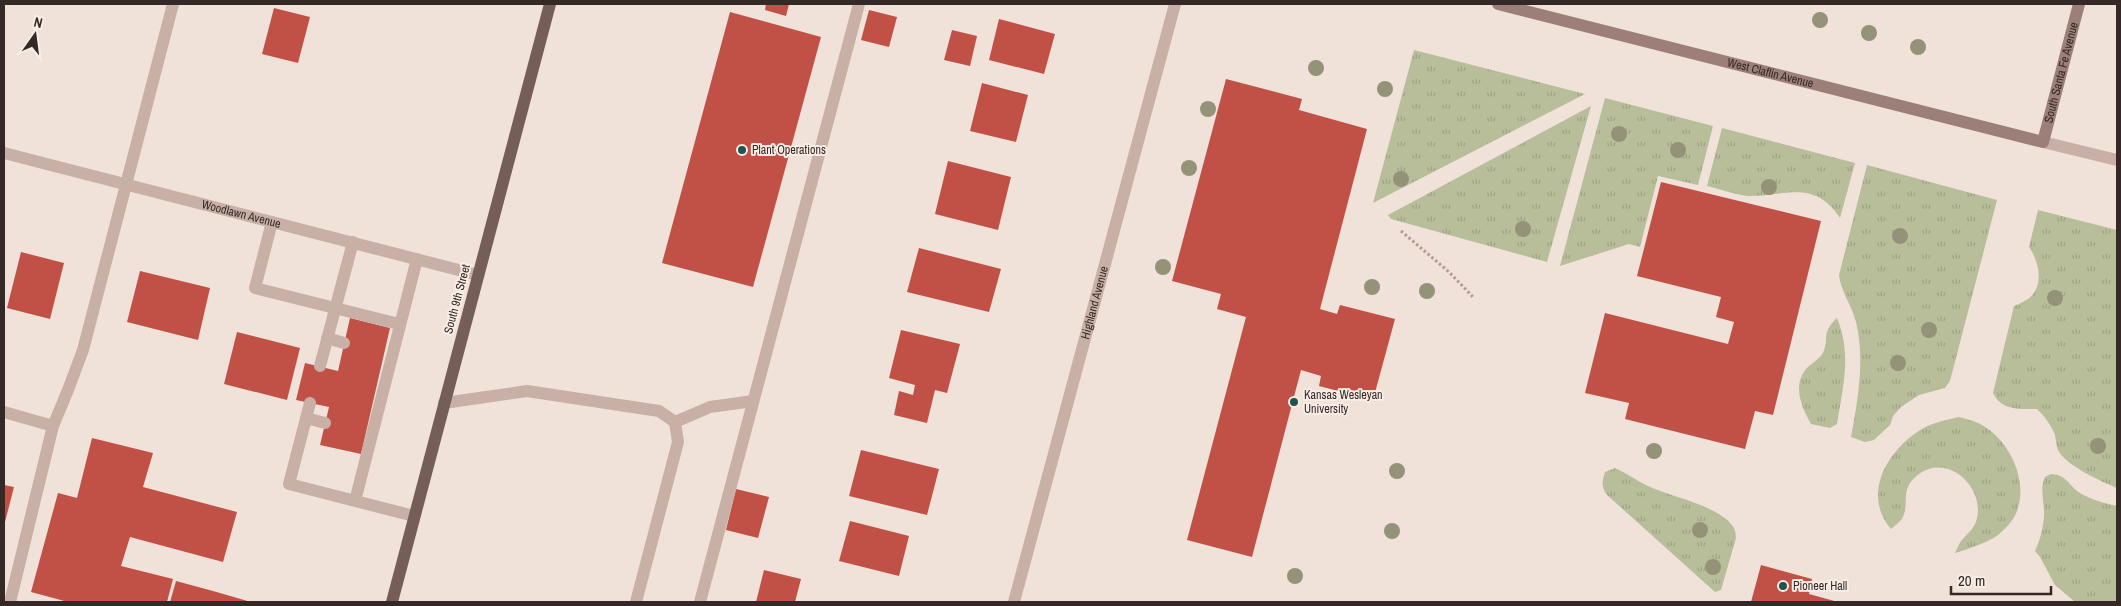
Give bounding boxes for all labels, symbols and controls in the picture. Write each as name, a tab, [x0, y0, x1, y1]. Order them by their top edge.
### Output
north arrow	[10, 10, 60, 60]
text: N	[32, 13, 44, 32]
street label: South Santa Fe Avenue	[2040, 20, 2082, 125]
street label: West Claflin Avenue	[1726, 54, 1815, 92]
place label: Plant Operations	[752, 142, 826, 158]
marker: Plant Operations	[736, 144, 748, 156]
street label: Woodlawn Avenue	[200, 196, 283, 232]
street label: South 9th Street	[440, 262, 474, 335]
street label: Highland Avenue	[1077, 264, 1112, 341]
place label: Kansas Wesleyan University	[1304, 387, 1383, 417]
marker: Kansas Wesleyan University	[1288, 396, 1300, 408]
scale bar	[1951, 564, 2051, 596]
text: 20 m	[1958, 570, 1985, 591]
place label: Pioneer Hall	[1793, 578, 1847, 594]
marker: Pioneer Hall	[1777, 580, 1789, 592]

